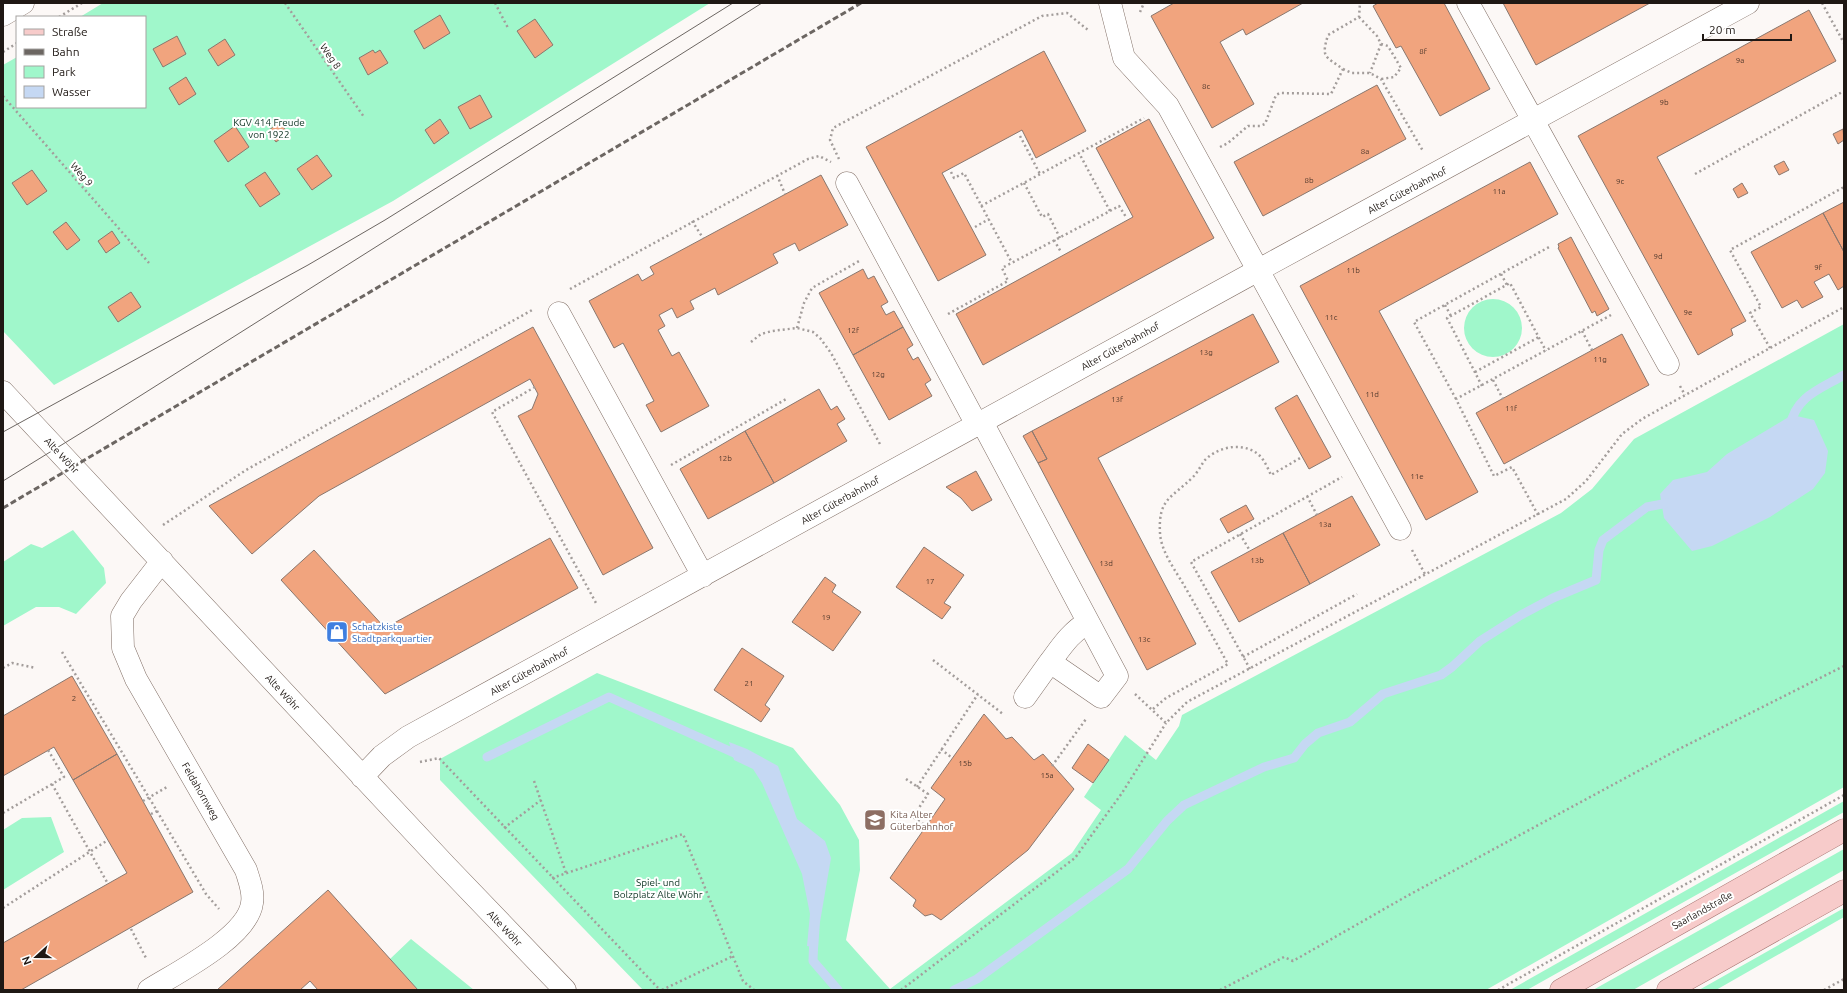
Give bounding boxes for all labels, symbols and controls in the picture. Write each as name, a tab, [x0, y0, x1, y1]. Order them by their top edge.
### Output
legend	[16, 16, 146, 108]
scale bar	[1703, 16, 1791, 42]
text: 20 m	[1709, 23, 1736, 36]
text: Straße	[52, 25, 88, 38]
street label: Weg 8	[318, 42, 343, 71]
text: Bahn	[52, 45, 80, 58]
house number: 8f	[1419, 47, 1428, 56]
house number: 9a	[1736, 56, 1744, 65]
text: Park	[52, 65, 76, 78]
house number: 8c	[1202, 82, 1210, 91]
text: Wasser	[52, 85, 91, 98]
house number: 9b	[1659, 98, 1669, 107]
park label: KGV 414 Freude von 1922	[233, 117, 305, 140]
house number: 8a	[1361, 147, 1369, 156]
street label: Weg 9	[68, 160, 95, 189]
street label: Alter Güterbahnhof	[1366, 165, 1449, 216]
house number: 8b	[1304, 176, 1314, 185]
house number: 9c	[1616, 177, 1624, 186]
house number: 11a	[1492, 187, 1506, 196]
house number: 9d	[1653, 252, 1663, 261]
house number: 9f	[1814, 263, 1823, 272]
house number: 11b	[1346, 266, 1360, 275]
house number: 9e	[1684, 308, 1692, 317]
house number: 11c	[1325, 313, 1338, 322]
street label: Alter Güterbahnhof	[1079, 320, 1162, 373]
house number: 12f	[847, 326, 860, 335]
house number: 13g	[1199, 348, 1213, 357]
house number: 11g	[1593, 355, 1607, 364]
house number: 12g	[871, 370, 885, 379]
house number: 11d	[1365, 390, 1379, 399]
house number: 13f	[1111, 395, 1124, 404]
house number: 11f	[1505, 404, 1518, 413]
street label: Alte Wöhr	[42, 435, 81, 476]
house number: 12b	[718, 454, 732, 463]
house number: 11e	[1410, 472, 1424, 481]
street label: Alter Güterbahnhof	[799, 474, 882, 527]
house number: 13a	[1318, 520, 1332, 529]
house number: 13b	[1250, 556, 1264, 565]
house number: 13d	[1099, 559, 1113, 568]
house number: 17	[925, 577, 935, 586]
house number: 19	[821, 613, 831, 622]
shop icon: Schatzkiste Stadtparkquartier	[324, 619, 350, 645]
place label: Schatzkiste Stadtparkquartier	[352, 621, 432, 644]
house number: 13c	[1138, 635, 1151, 644]
street label: Alter Güterbahnhof	[488, 645, 571, 698]
street label: Alte Wöhr	[263, 672, 302, 713]
house number: 21	[744, 679, 754, 688]
house number: 2	[72, 694, 76, 703]
house number: 15b	[958, 759, 972, 768]
street label: Feldahornweg	[180, 761, 221, 822]
house number: 15a	[1040, 771, 1054, 780]
school or university icon: Kita Alter Güterbahnhof	[862, 807, 888, 833]
place label: Kita Alter Güterbahnhof	[890, 809, 954, 832]
park label: Spiel- und Bolzplatz Alte Wöhr	[613, 877, 703, 900]
street label: Saarlandstraße	[1670, 889, 1734, 932]
street label: Alte Wöhr	[485, 908, 524, 949]
north arrow	[16, 937, 56, 977]
text: N	[20, 955, 34, 967]

